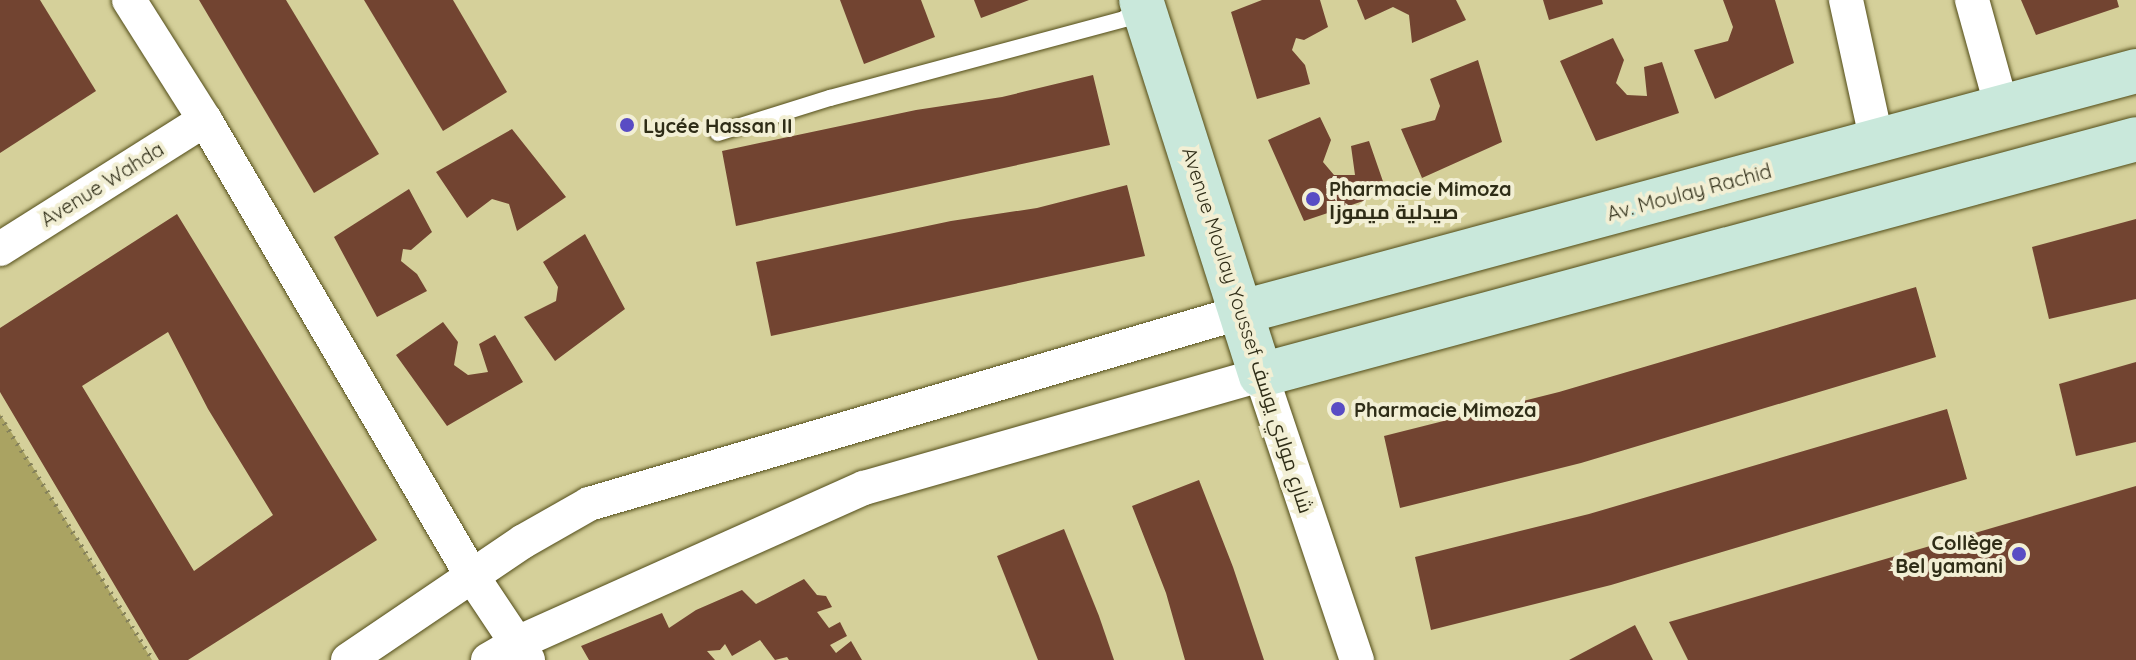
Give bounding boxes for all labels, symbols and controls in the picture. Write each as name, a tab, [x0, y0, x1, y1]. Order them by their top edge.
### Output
place label: Lycée Hassan II	[643, 113, 792, 137]
marker: Lycée Hassan II	[618, 116, 636, 134]
street label: Avenue Wahda	[36, 137, 168, 231]
street label: Avenue Moulay Youssef شارع مولاي يوسف	[1177, 144, 1319, 516]
street label: Av. Moulay Rachid	[1604, 158, 1774, 226]
place label: Pharmacie Mimoza صيدلية ميموزا	[1329, 176, 1512, 223]
marker: Pharmacie Mimoza صيدلية ميموزا	[1304, 190, 1322, 208]
place label: Pharmacie Mimoza	[1354, 397, 1537, 421]
marker: Pharmacie Mimoza	[1329, 400, 1347, 418]
place label: Collège Bel yamani	[1895, 530, 2003, 577]
marker: Collège Bel yamani	[2010, 545, 2028, 563]

